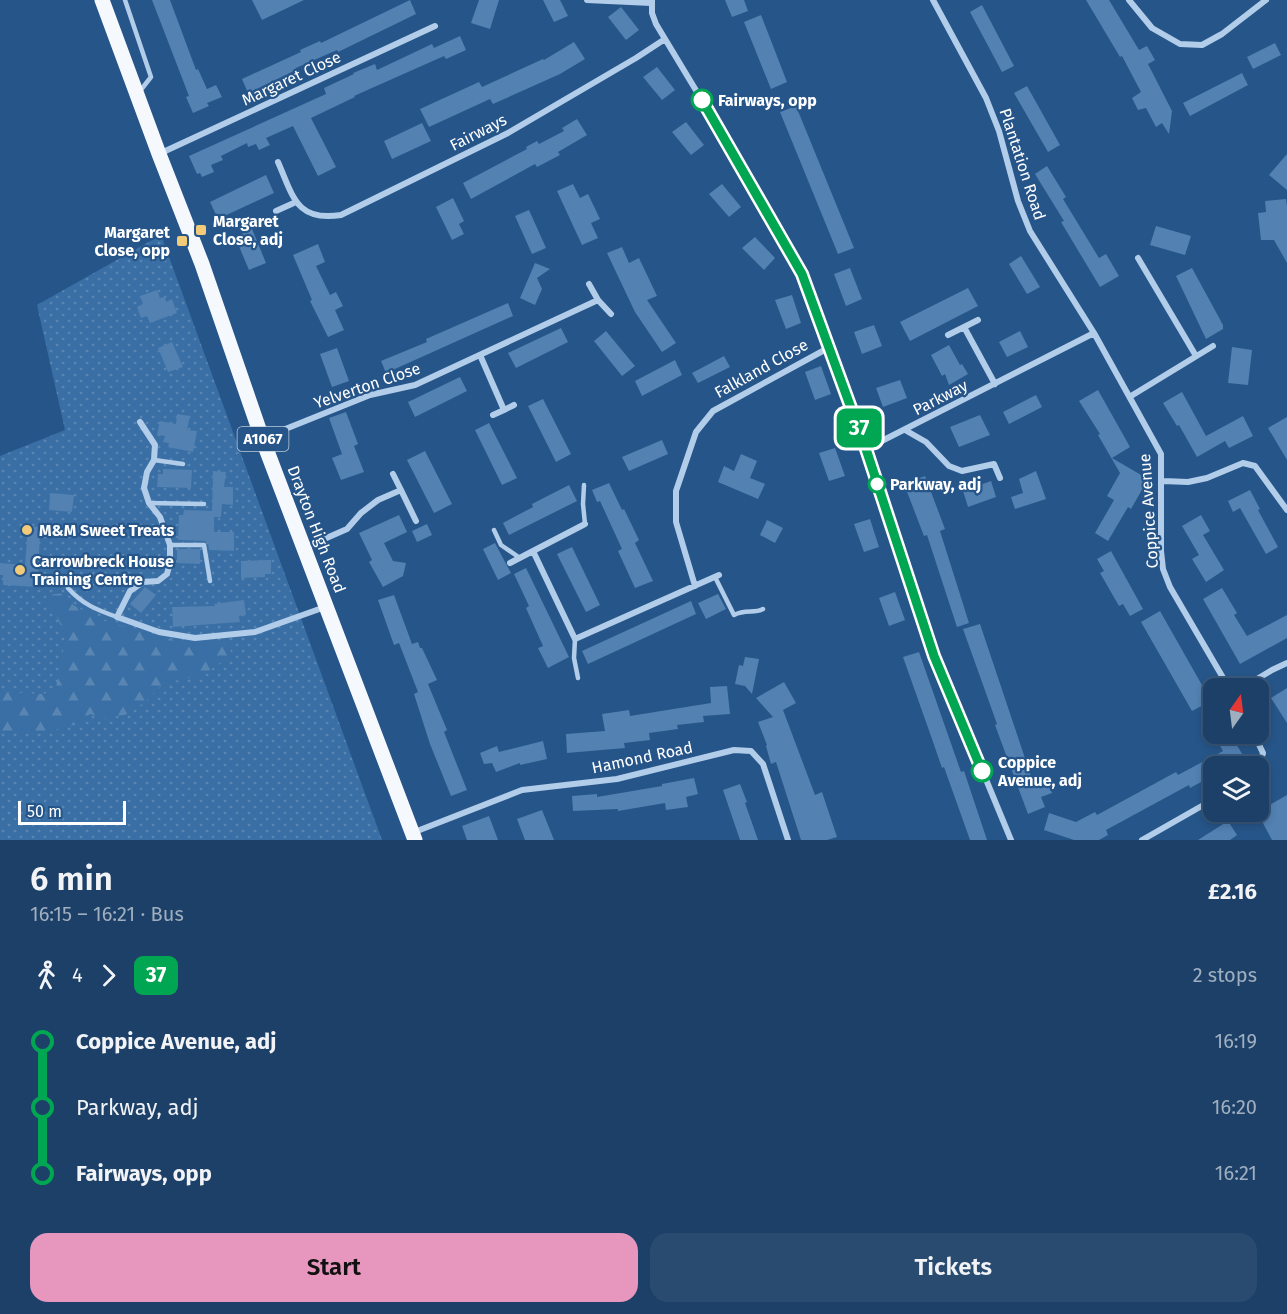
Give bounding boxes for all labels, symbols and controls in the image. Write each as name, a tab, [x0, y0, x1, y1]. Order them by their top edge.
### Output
street label: Margaret Close	[239, 47, 344, 110]
marker: Fairways, opp	[691, 89, 713, 111]
place label: Fairways, opp	[718, 91, 817, 110]
street label: Plantation Road	[996, 106, 1050, 222]
street label: Fairways	[447, 110, 510, 155]
place label: Margaret Close, adj	[213, 212, 283, 249]
place label: Margaret Close, opp	[94, 223, 171, 260]
marker: Margaret Close, adj	[194, 223, 208, 237]
marker: Margaret Close, opp	[175, 234, 189, 248]
street label: Falkland Close	[711, 335, 811, 402]
street label: Yelverton Close	[311, 358, 423, 413]
street label: Parkway	[910, 376, 971, 419]
line badge: 37	[832, 408, 886, 448]
text: 37	[849, 415, 869, 441]
road number: A1067	[238, 427, 288, 451]
street label: Coppice Avenue	[1135, 453, 1162, 569]
street label: Drayton High Road	[283, 463, 350, 596]
marker: Parkway, adj	[868, 475, 886, 493]
place label: Parkway, adj	[890, 475, 981, 494]
place label: M&M Sweet Treats	[39, 521, 175, 540]
marker: M&M Sweet Treats	[20, 523, 34, 537]
place label: Carrowbreck House Training Centre	[32, 552, 174, 589]
marker: Carrowbreck House Training Centre	[13, 563, 27, 577]
north arrow	[1203, 678, 1269, 744]
map controls	[1203, 678, 1269, 822]
street label: Hamond Road	[590, 738, 694, 777]
place label: Coppice Avenue, adj	[997, 753, 1082, 790]
button: layers	[1203, 756, 1269, 822]
marker: Coppice Avenue, adj	[971, 760, 993, 782]
scale bar	[18, 798, 126, 826]
text: 50 m	[27, 802, 62, 821]
text: 6 min	[30, 859, 113, 899]
text: £2.16	[1208, 878, 1257, 905]
text: 16:15 – 16:21 · Bus	[30, 902, 184, 926]
icon: walk	[30, 959, 63, 992]
icon: forward	[92, 959, 125, 992]
text: 37	[146, 962, 166, 988]
text: 4	[72, 963, 83, 987]
text: 2 stops	[1193, 963, 1257, 987]
text: Coppice Avenue, adj	[76, 1028, 276, 1055]
text: 16:19	[1215, 1029, 1257, 1053]
text: Parkway, adj	[76, 1094, 199, 1121]
text: 16:20	[1212, 1095, 1257, 1119]
text: Fairways, opp	[76, 1160, 212, 1187]
text: 16:21	[1215, 1161, 1257, 1185]
button: Start	[30, 1233, 638, 1302]
button: Tickets	[650, 1233, 1257, 1302]

